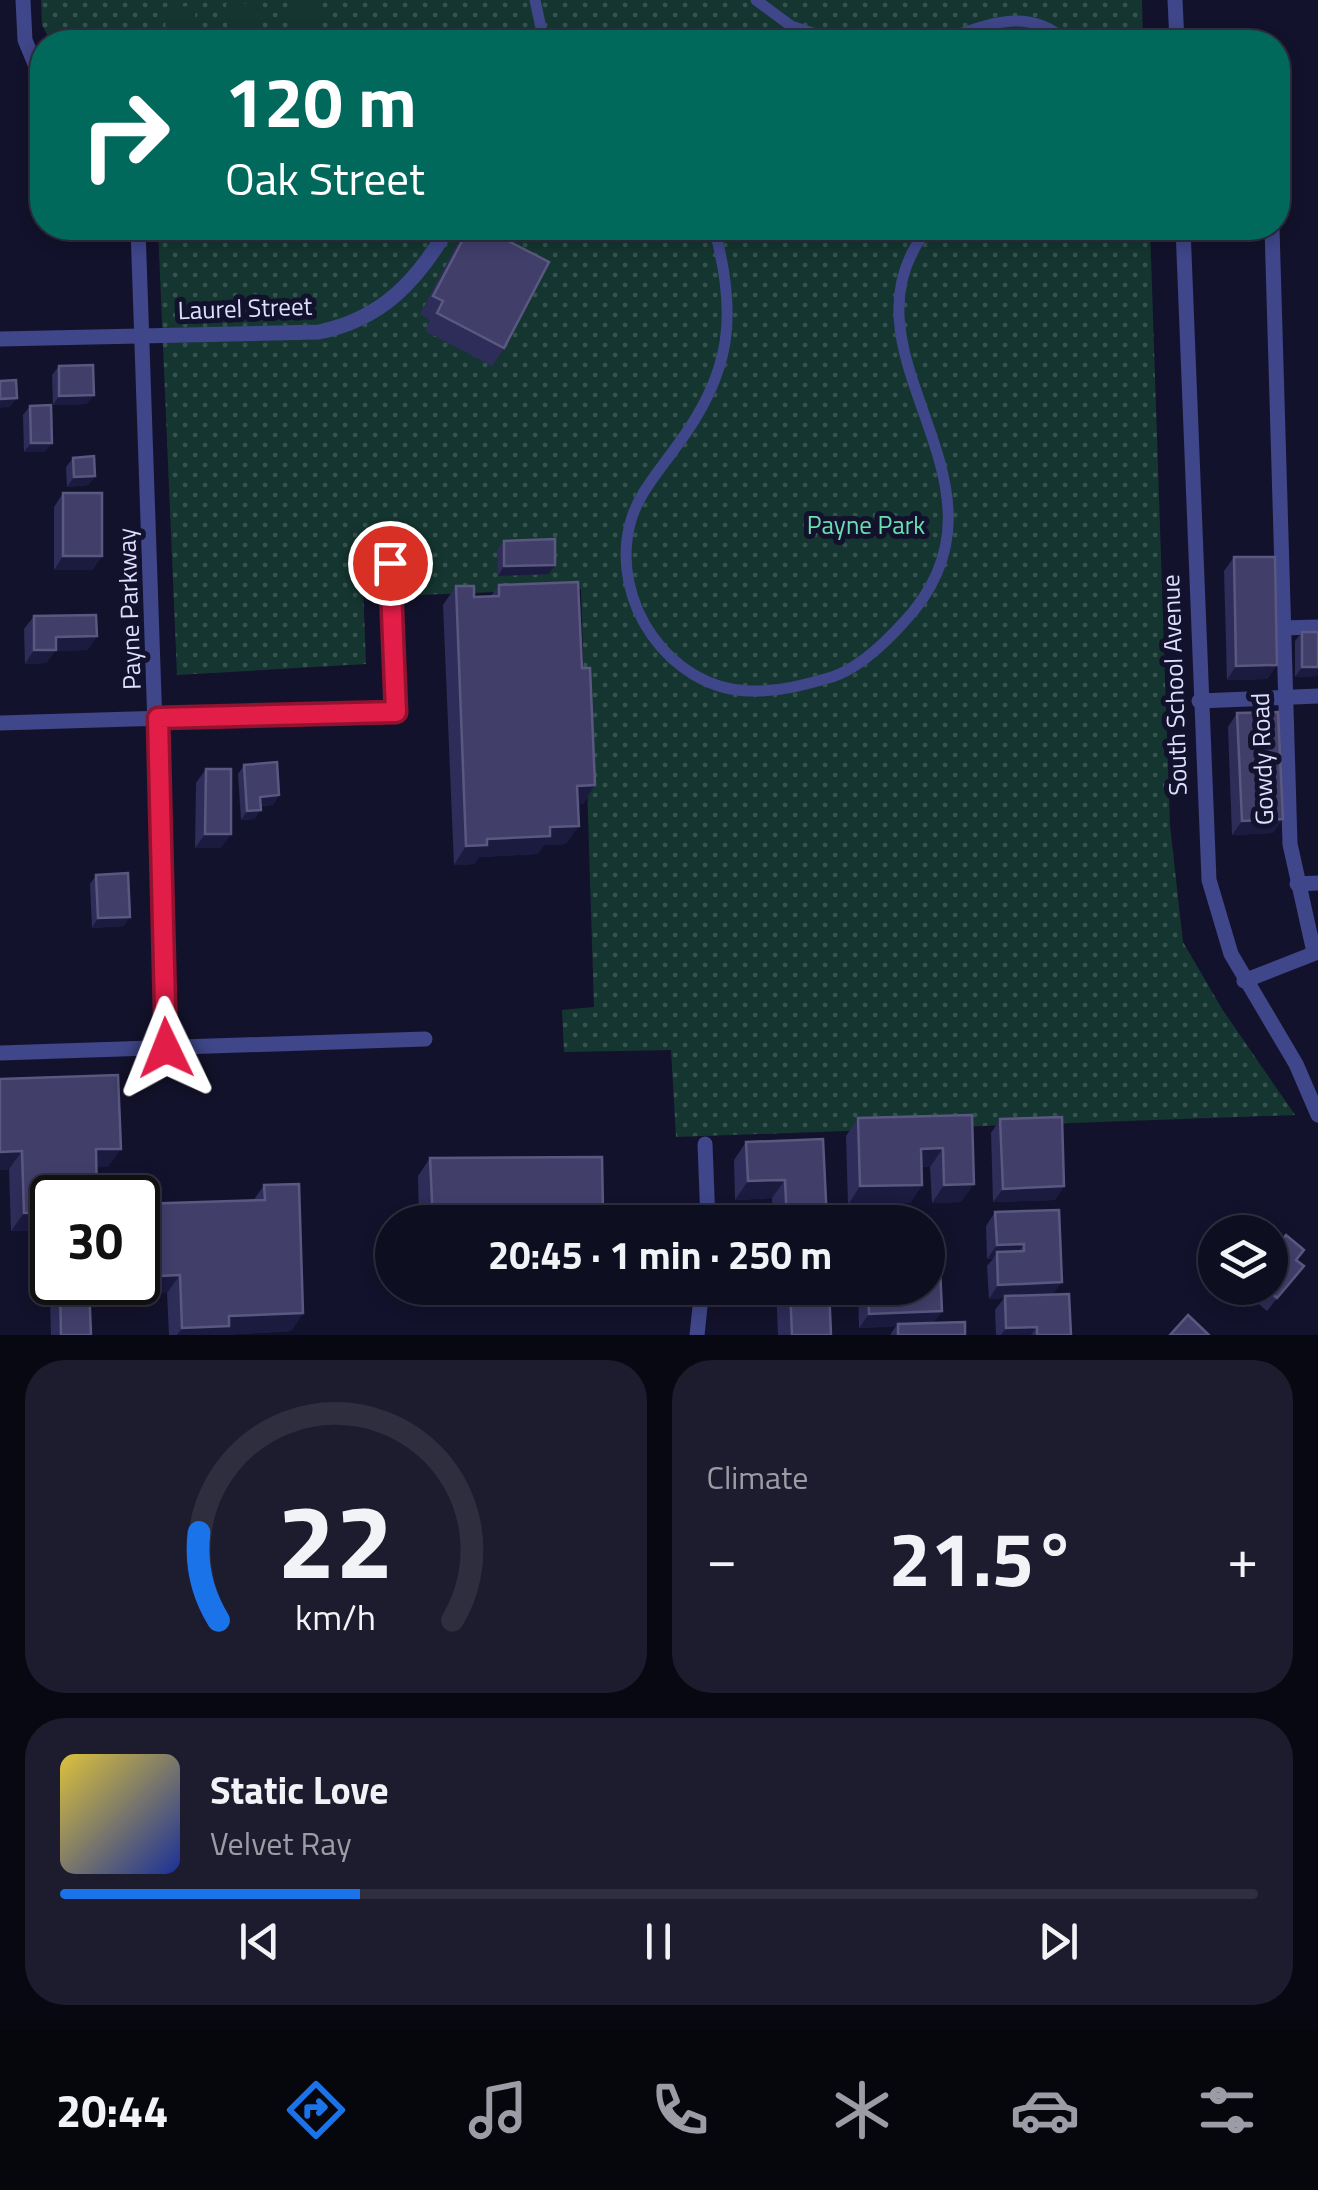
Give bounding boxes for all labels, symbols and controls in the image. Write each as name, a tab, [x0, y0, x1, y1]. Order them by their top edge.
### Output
text: 120 m	[225, 48, 417, 154]
icon: right	[60, 70, 190, 200]
text: Oak Street	[225, 144, 425, 212]
street label: Laurel Street	[177, 287, 313, 329]
park label: Payne Park	[807, 506, 925, 544]
pin	[348, 521, 433, 606]
street label: Payne Parkway	[107, 527, 151, 691]
icon: arrive	[363, 536, 418, 591]
street label: South School Avenue	[1151, 574, 1197, 796]
street label: Gowdy Road	[1241, 692, 1283, 826]
position arrow	[114, 996, 218, 1100]
speed limit sign: 30	[30, 1175, 160, 1305]
map controls	[1198, 1215, 1288, 1305]
button: layers	[1198, 1215, 1288, 1305]
text: 20:45 · 1 min · 250 m	[488, 1226, 832, 1284]
text: Climate	[707, 1453, 808, 1501]
text: 22	[278, 1460, 394, 1618]
text: 21.5°	[889, 1501, 1076, 1615]
text: −	[707, 1516, 737, 1599]
text: +	[1227, 1516, 1258, 1599]
text: km/h	[295, 1589, 376, 1644]
text: Static Love	[210, 1761, 389, 1819]
text: Velvet Ray	[210, 1819, 352, 1867]
icon: previous	[232, 1914, 287, 1969]
icon: pause	[631, 1914, 686, 1969]
icon: next	[1031, 1914, 1086, 1969]
icon: directions	[281, 2075, 351, 2145]
icon: music	[463, 2075, 533, 2145]
icon: phone	[645, 2075, 715, 2145]
icon: climate	[827, 2075, 897, 2145]
icon: car	[1010, 2075, 1080, 2145]
icon: filters	[1192, 2075, 1262, 2145]
text: 20:44	[56, 2076, 168, 2144]

